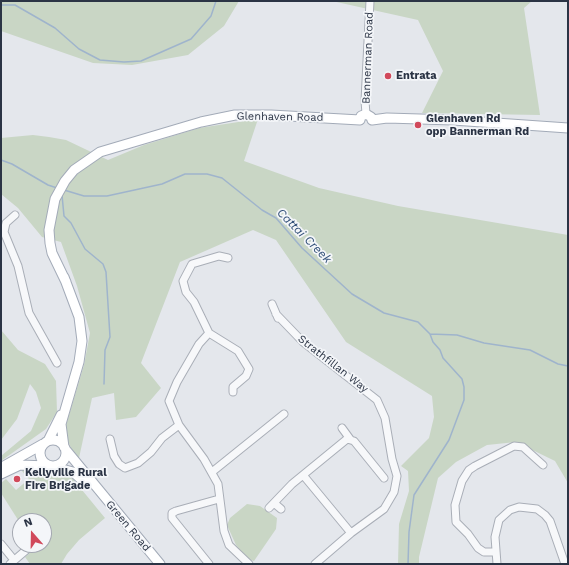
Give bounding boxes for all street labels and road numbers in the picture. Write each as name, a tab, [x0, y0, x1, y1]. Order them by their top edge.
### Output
street label: Bannerman Road	[360, 12, 376, 104]
street label: Glenhaven Road	[236, 110, 324, 124]
street label: Strathfillan Way	[295, 332, 371, 396]
street label: Green Road	[103, 498, 153, 554]

